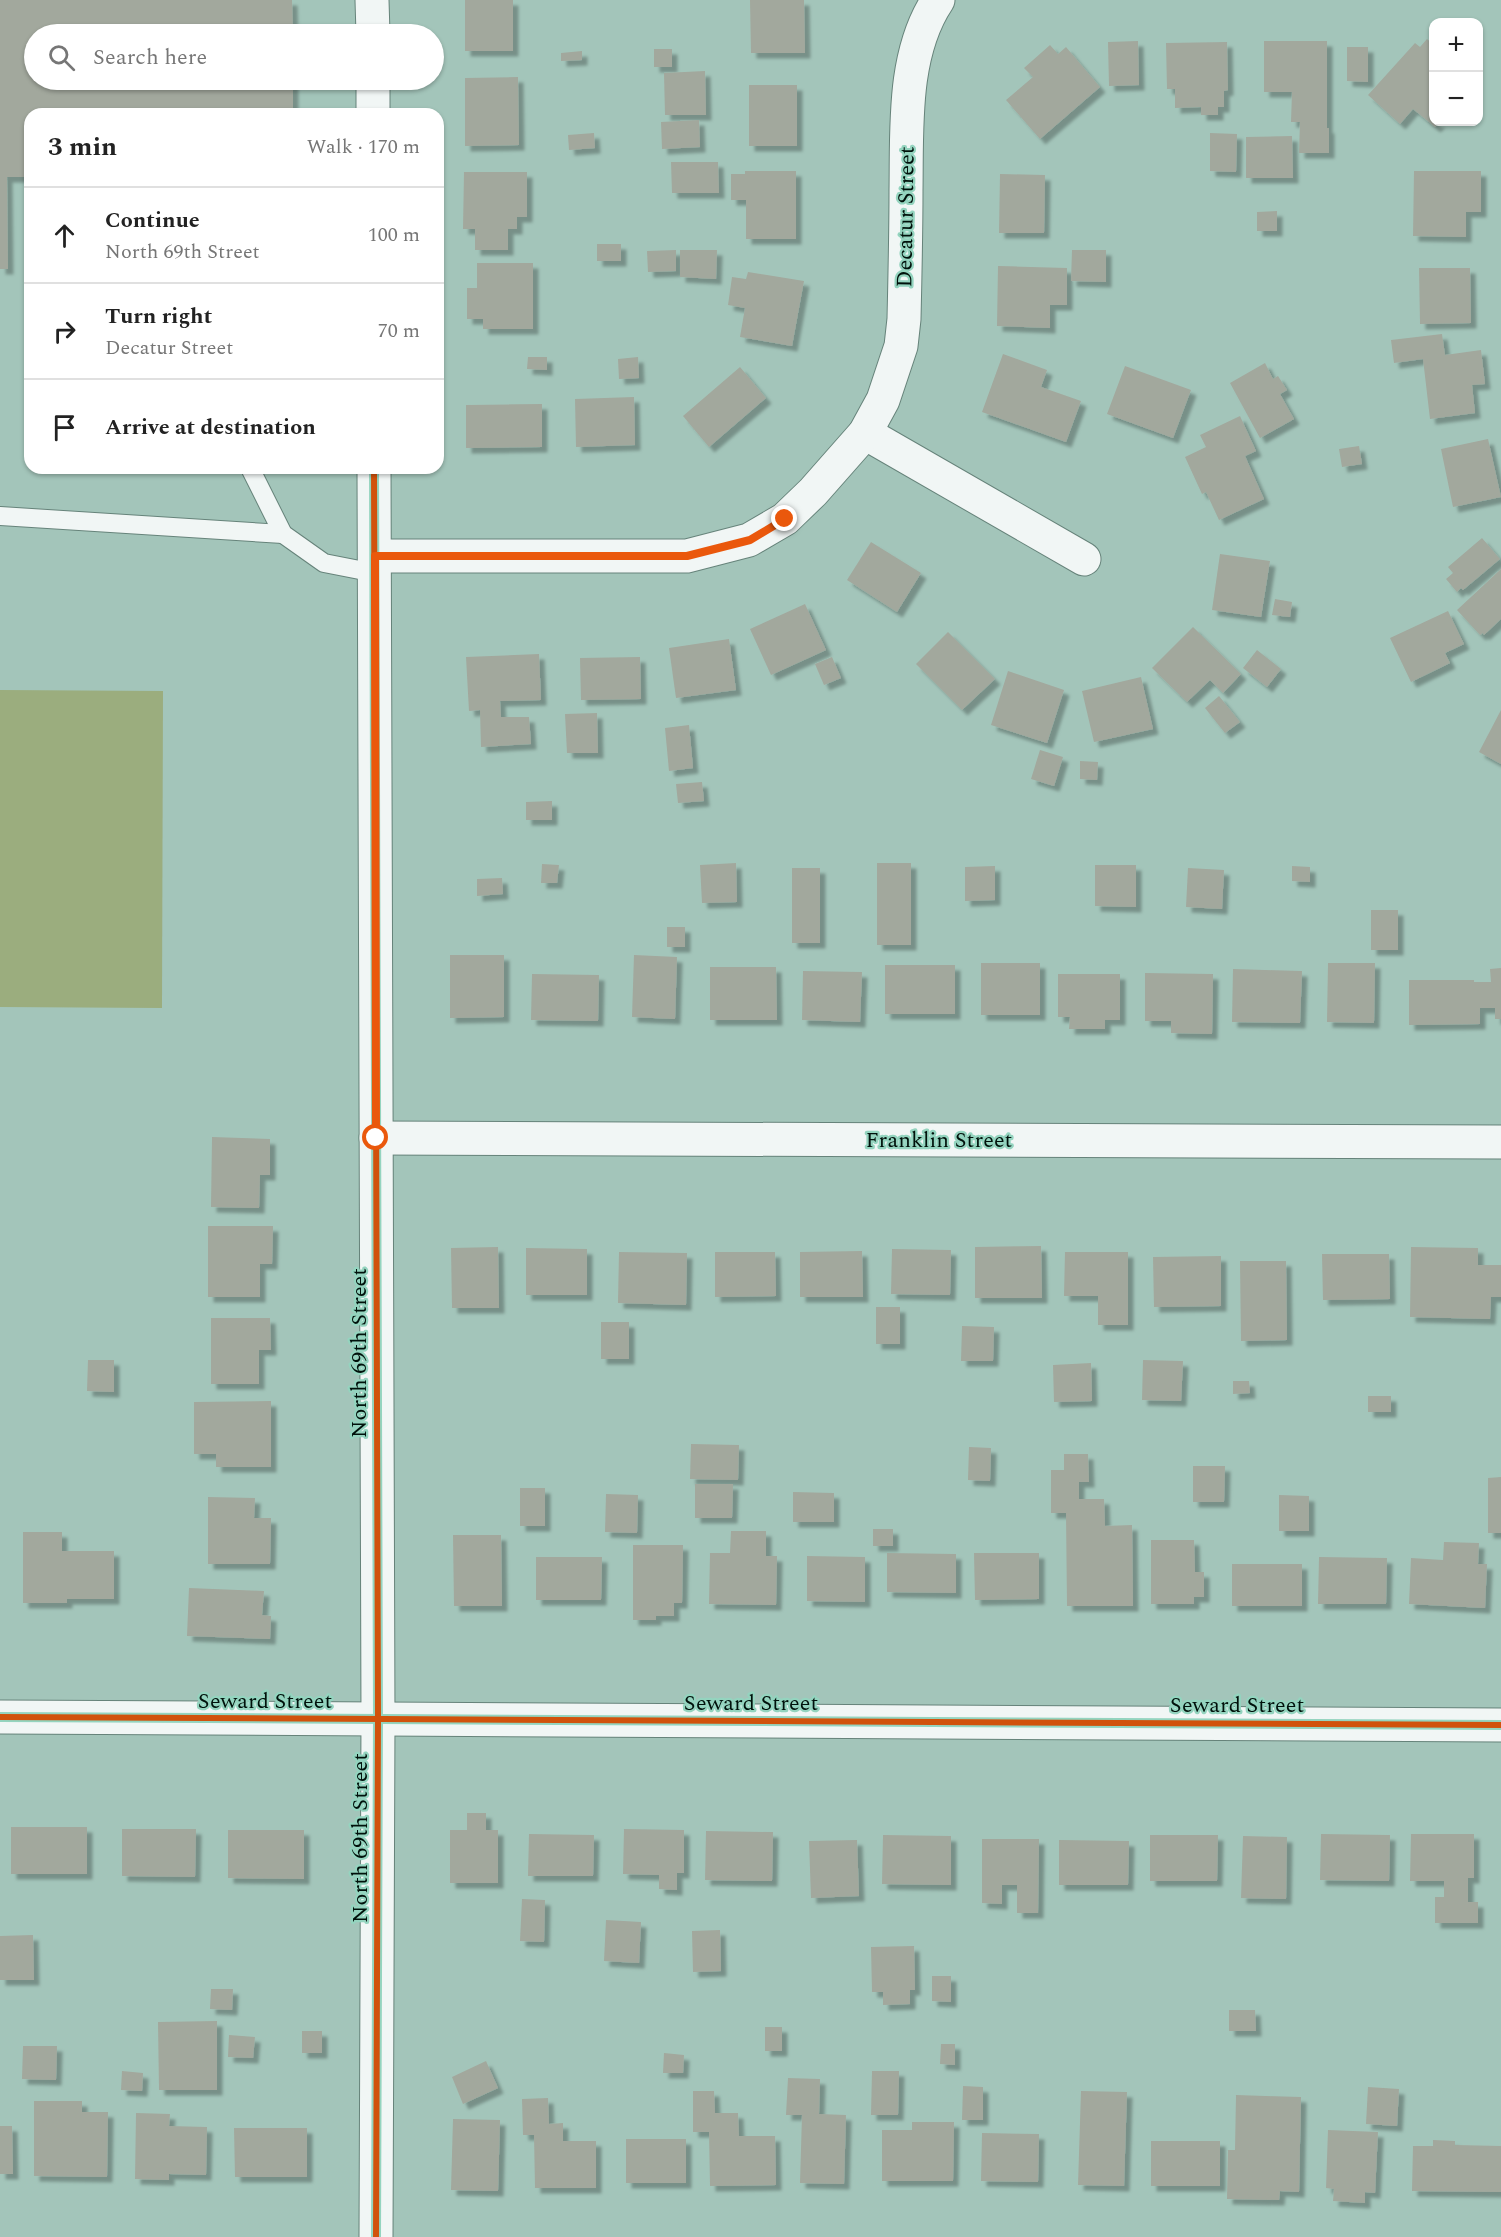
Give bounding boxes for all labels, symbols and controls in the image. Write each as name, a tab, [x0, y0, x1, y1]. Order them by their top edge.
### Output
map controls	[1429, 18, 1483, 126]
button: +	[1429, 18, 1483, 72]
search box	[24, 24, 444, 90]
icon: search	[45, 41, 78, 74]
text: Search here	[93, 41, 207, 74]
button: −	[1429, 72, 1483, 126]
text: 3 min	[48, 127, 117, 167]
text: Walk · 170 m	[307, 132, 420, 162]
street label: Decatur Street	[888, 146, 924, 288]
text: Continue	[105, 204, 200, 237]
icon: ahead	[48, 219, 81, 252]
text: 100 m	[368, 220, 420, 250]
text: North 69th Street	[105, 237, 260, 267]
text: Turn right	[105, 300, 212, 333]
icon: right	[48, 315, 81, 348]
text: 70 m	[378, 316, 420, 346]
text: Decatur Street	[105, 333, 233, 363]
icon: arrive	[48, 411, 81, 444]
text: Arrive at destination	[105, 411, 316, 444]
route end	[771, 505, 797, 531]
route start	[362, 1124, 388, 1150]
street label: Franklin Street	[866, 1124, 1013, 1157]
street label: North 69th Street	[343, 1268, 376, 1438]
street label: Seward Street	[198, 1685, 332, 1718]
street label: Seward Street	[684, 1687, 818, 1720]
street label: Seward Street	[1170, 1689, 1304, 1722]
street label: North 69th Street	[344, 1753, 377, 1923]

